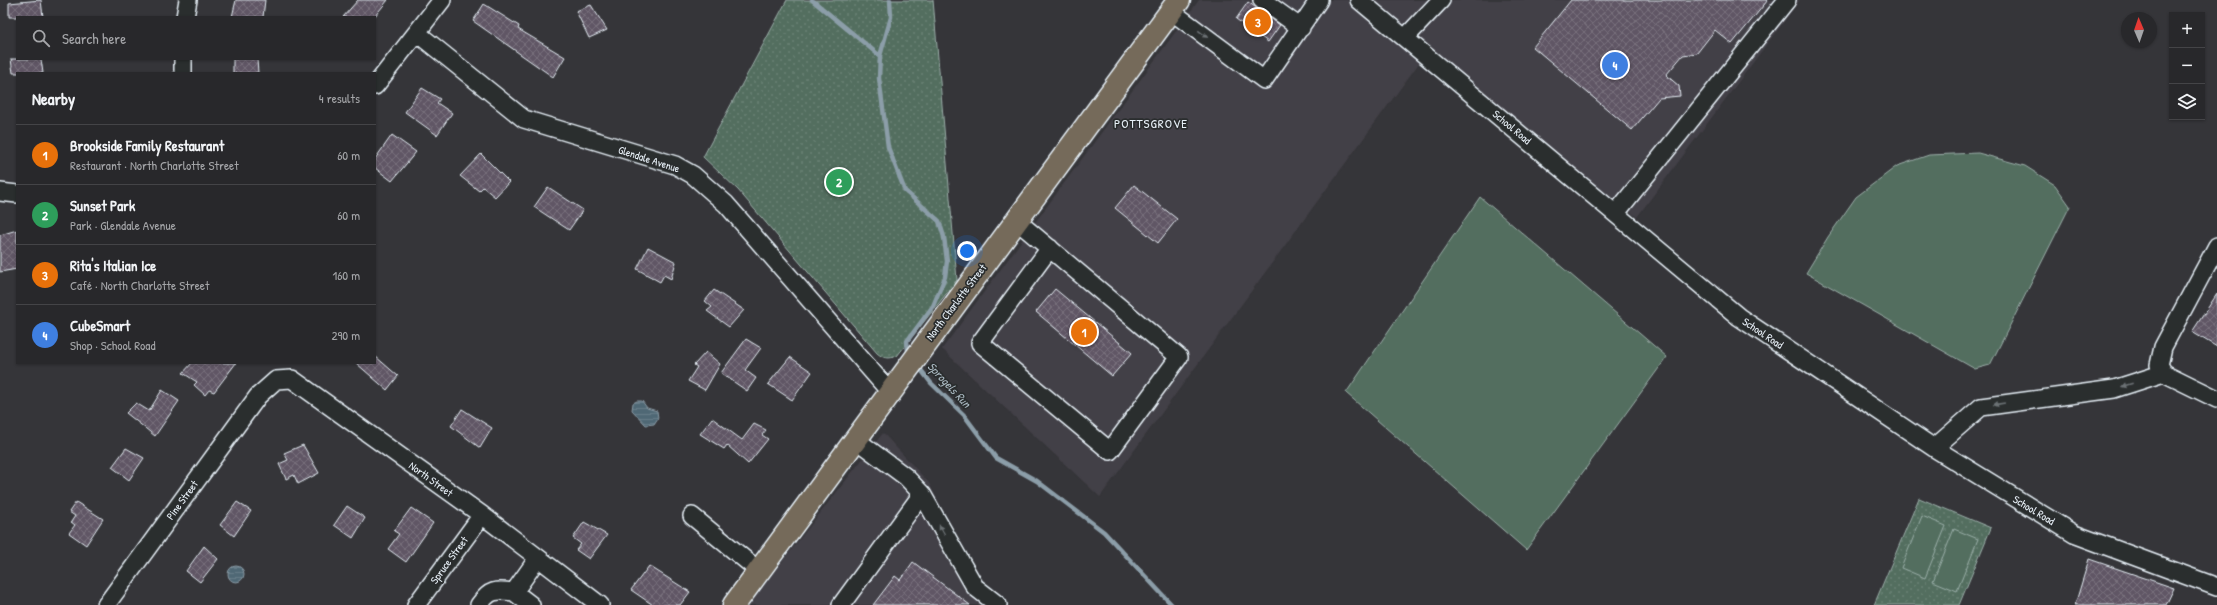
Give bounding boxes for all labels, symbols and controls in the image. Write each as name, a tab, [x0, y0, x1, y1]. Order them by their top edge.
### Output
pin: 3	[1245, 7, 1271, 37]
north arrow	[2121, 12, 2157, 48]
map controls	[2169, 12, 2205, 120]
button: +	[2169, 12, 2205, 48]
search box	[16, 16, 376, 60]
icon: search	[30, 27, 52, 49]
text: Search here	[62, 28, 126, 49]
one-way arrow	[1197, 30, 1208, 38]
button: −	[2169, 48, 2205, 84]
pin: 4	[1602, 50, 1628, 80]
button: layers	[2169, 84, 2205, 120]
text: Nearby	[32, 87, 75, 110]
text: 4 results	[319, 89, 360, 107]
street label: School Road	[1490, 107, 1535, 148]
district label: POTTSGROVE	[1114, 114, 1188, 132]
text: Brookside Family Restaurant	[70, 135, 224, 156]
street label: Glendale Avenue	[616, 142, 682, 176]
text: 1	[43, 146, 47, 164]
text: 60 m	[337, 146, 360, 164]
text: Restaurant · North Charlotte Street	[70, 156, 239, 174]
pin: 2	[826, 167, 852, 197]
text: Sunset Park	[70, 195, 135, 216]
text: 2	[42, 206, 48, 224]
text: 60 m	[337, 206, 360, 224]
text: Park · Glendale Avenue	[70, 216, 176, 234]
your location	[957, 241, 977, 261]
text: Rita's Italian Ice	[70, 255, 156, 276]
street label: North Charlotte Street	[923, 261, 989, 343]
text: 3	[42, 266, 48, 284]
text: 160 m	[332, 266, 360, 284]
text: Café · North Charlotte Street	[70, 276, 209, 294]
street label: School Road	[1740, 314, 1787, 352]
text: CubeSmart	[70, 315, 130, 336]
pin: 1	[1071, 317, 1097, 347]
text: 4	[43, 326, 47, 344]
text: 290 m	[331, 326, 360, 344]
text: Shop · School Road	[70, 336, 156, 354]
water label: Sprogels Run	[924, 358, 976, 412]
one-way arrow	[2121, 382, 2133, 388]
one-way arrow	[1993, 401, 2005, 407]
street label: North Street	[406, 458, 456, 500]
street label: Pine Street	[163, 477, 201, 522]
street label: School Road	[2011, 492, 2058, 528]
one-way arrow	[939, 524, 946, 536]
street label: Spruce Street	[427, 533, 471, 586]

